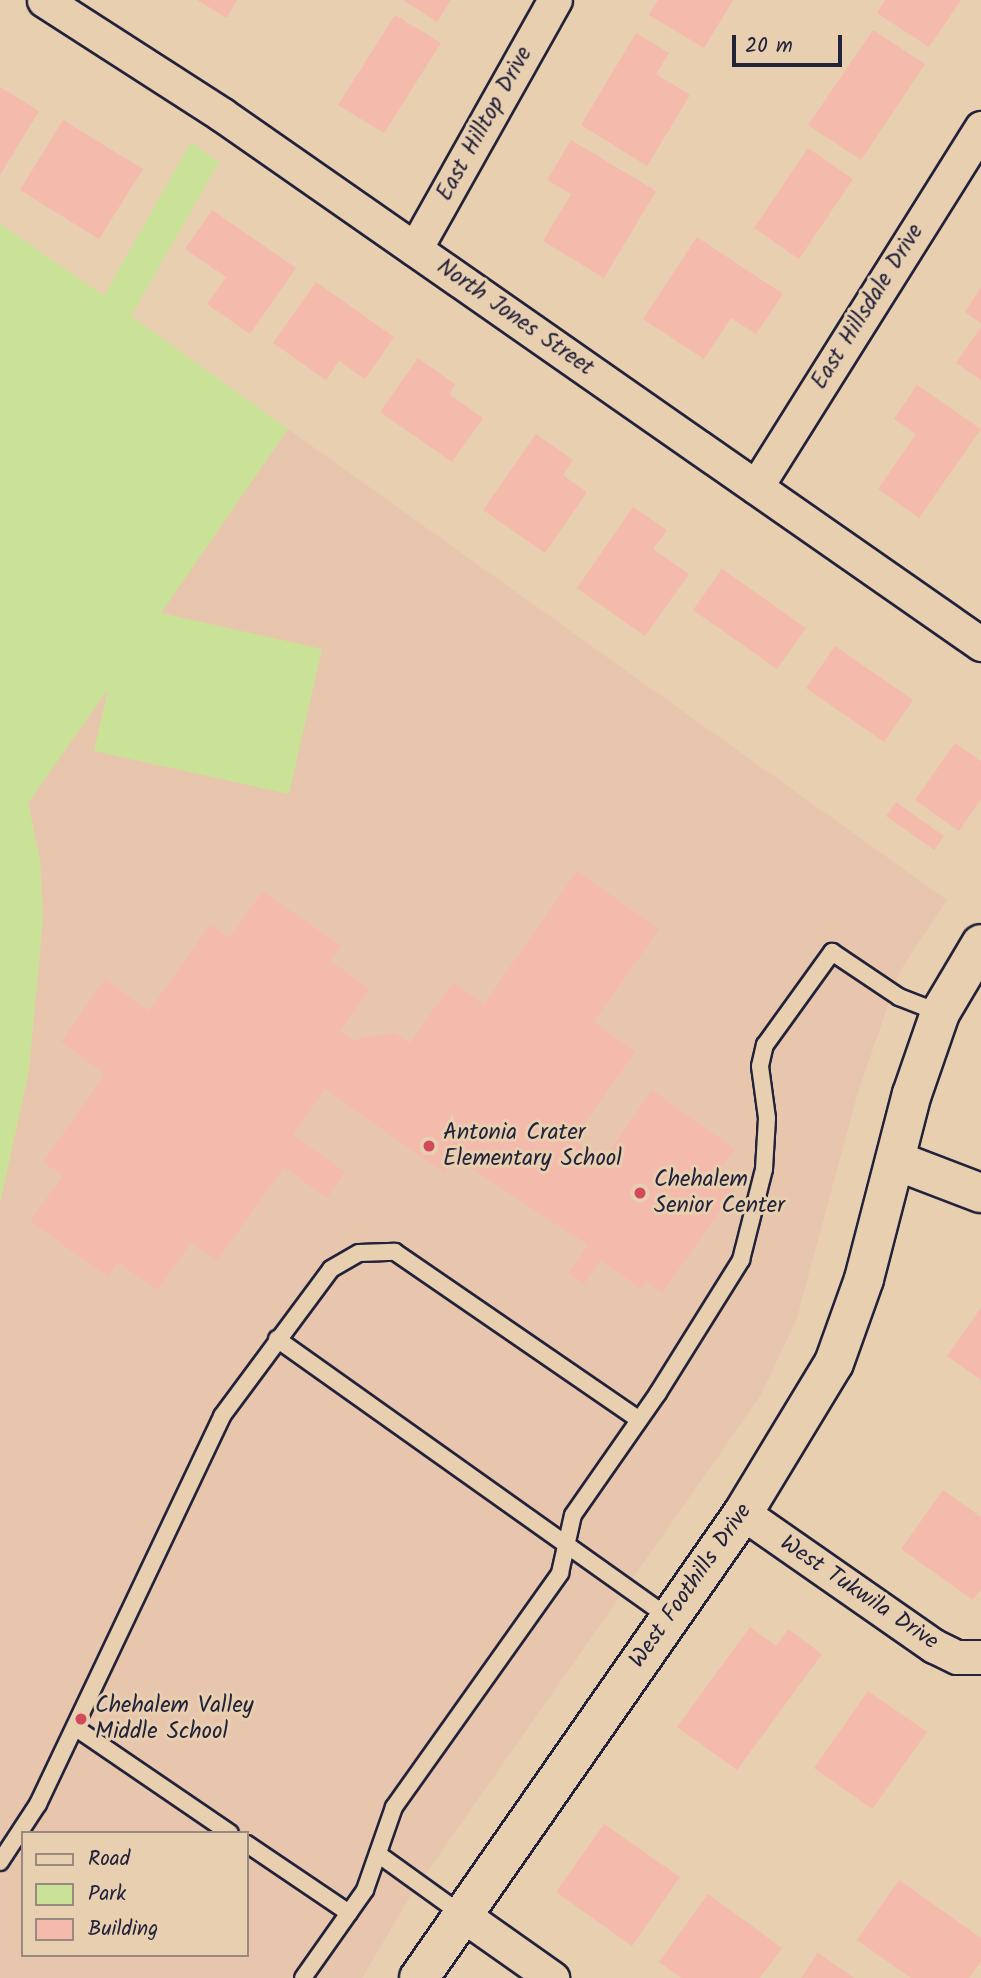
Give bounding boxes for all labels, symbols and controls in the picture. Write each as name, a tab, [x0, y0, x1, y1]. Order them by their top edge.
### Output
scale bar	[736, 21, 846, 65]
text: 20 m	[745, 30, 793, 63]
street label: East Hilltop Drive	[431, 42, 539, 206]
street label: East Hillsdale Drive	[806, 219, 930, 395]
street label: North Jones Street	[431, 254, 599, 382]
place label: Antonia Crater Elementary School	[443, 1119, 622, 1173]
marker: Antonia Crater Elementary School	[421, 1138, 437, 1154]
place label: Chehalem Senior Center	[654, 1166, 785, 1220]
marker: Chehalem Senior Center	[632, 1185, 648, 1201]
street label: West Foothills Drive	[624, 1499, 758, 1673]
street label: West Tukwila Drive	[775, 1530, 943, 1656]
place label: Chehalem Valley Middle School	[95, 1692, 254, 1746]
marker: Chehalem Valley Middle School	[73, 1711, 89, 1727]
legend	[21, 1831, 248, 1957]
text: Road	[88, 1843, 130, 1876]
text: Park	[88, 1878, 126, 1911]
text: Building	[88, 1913, 158, 1946]

